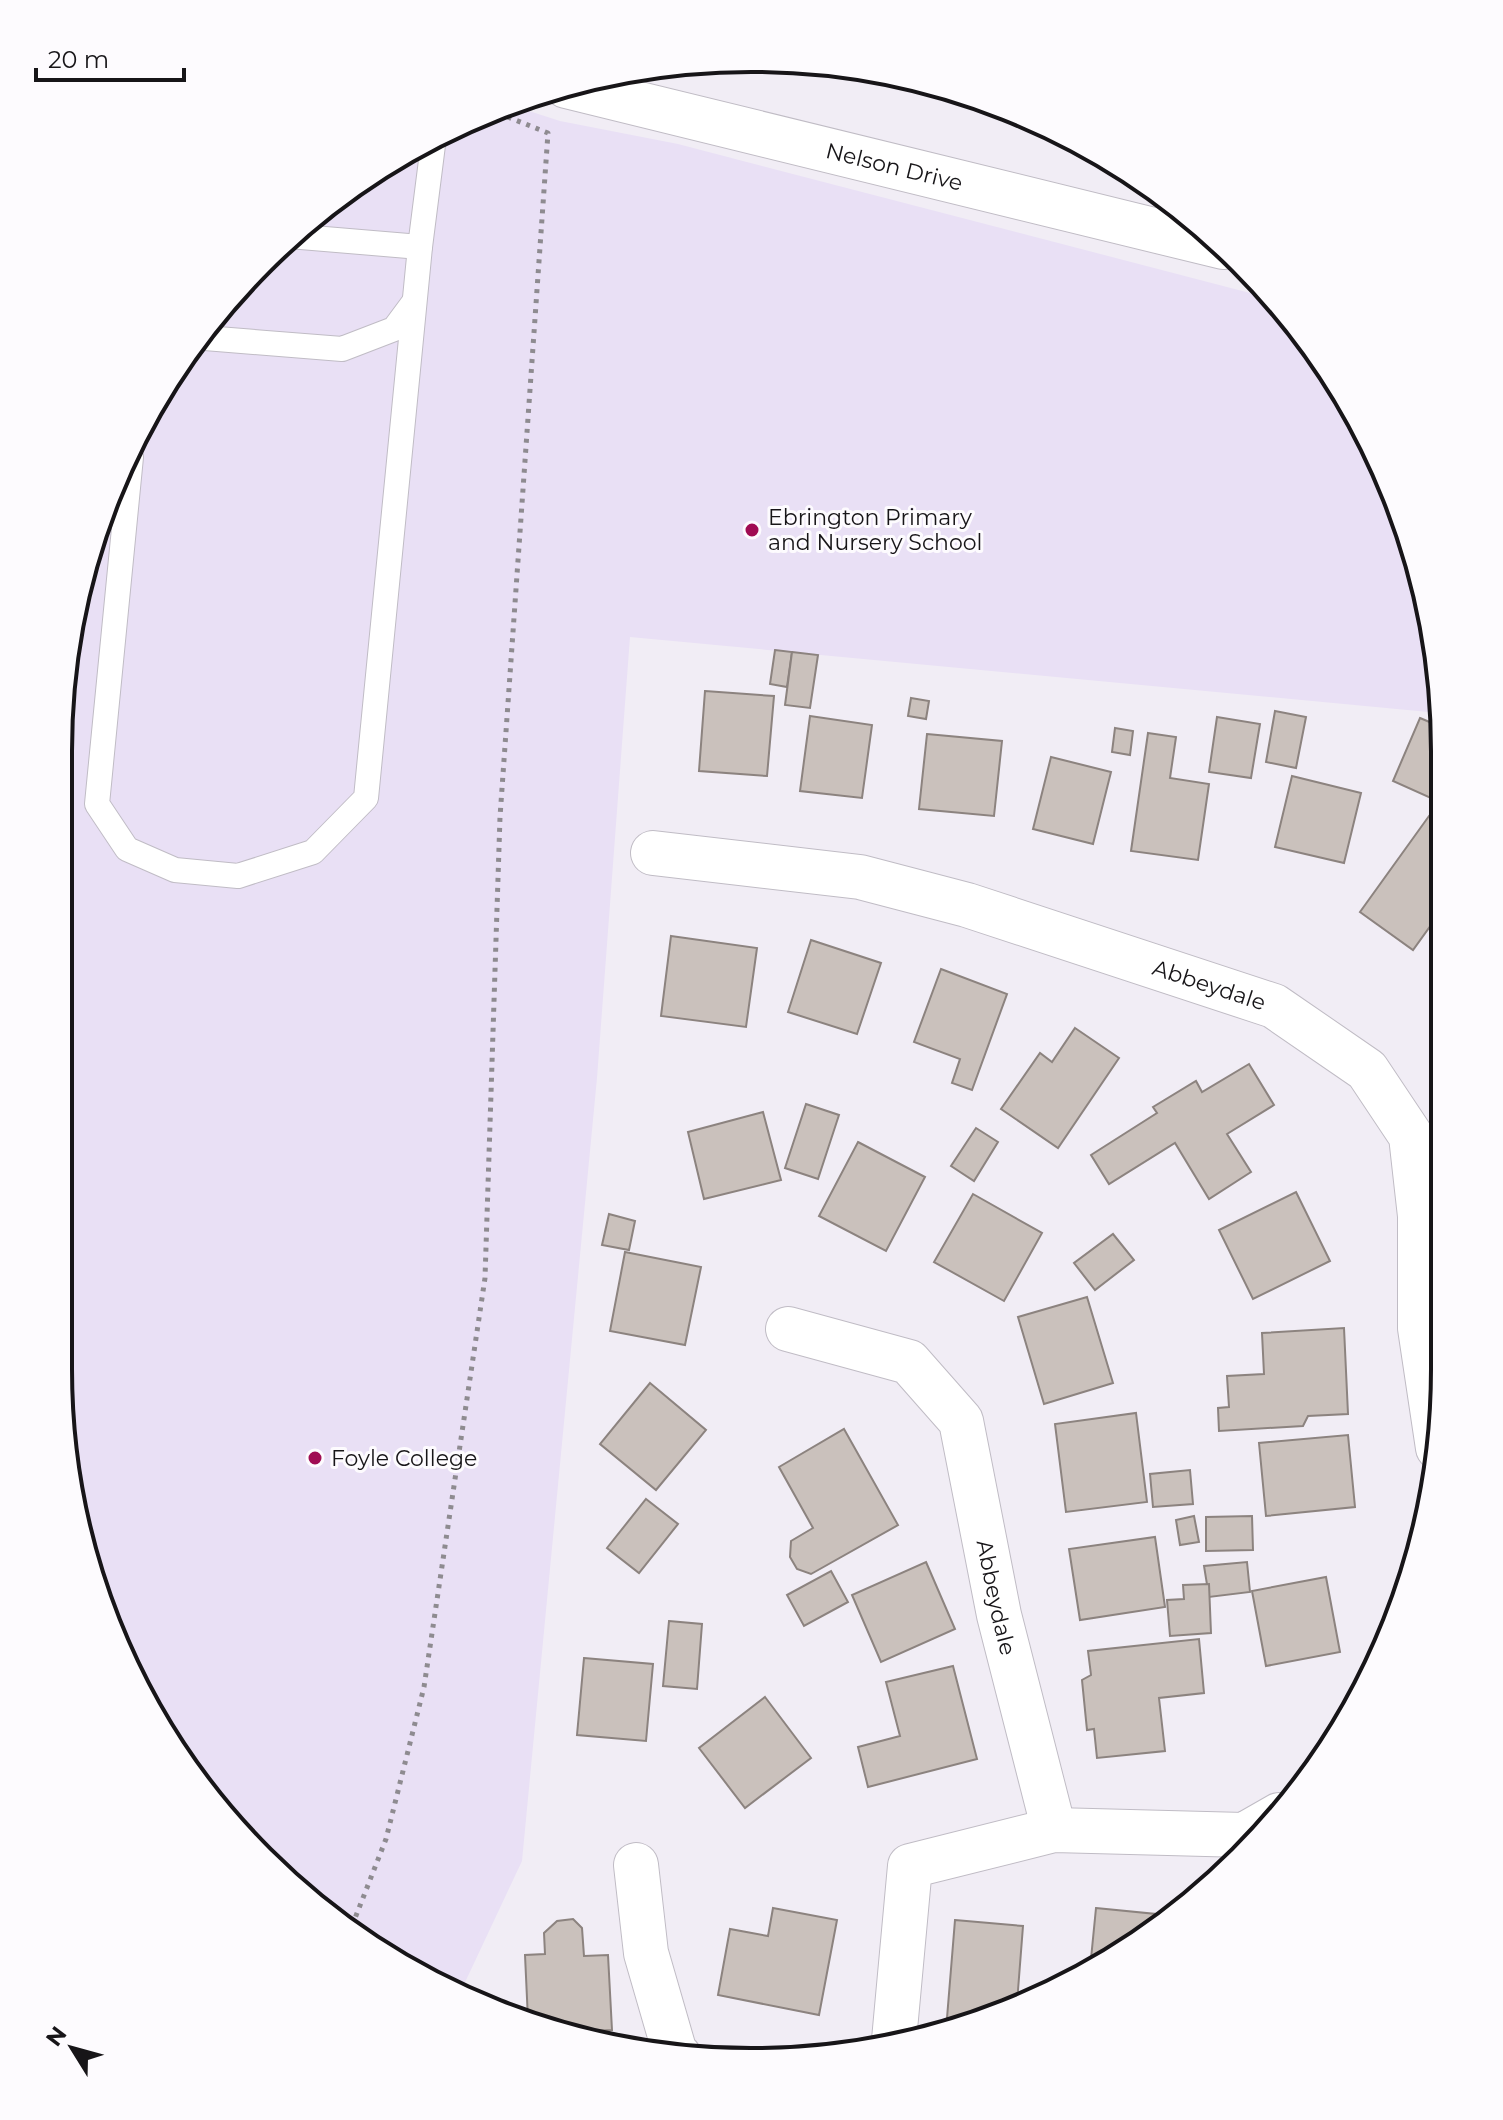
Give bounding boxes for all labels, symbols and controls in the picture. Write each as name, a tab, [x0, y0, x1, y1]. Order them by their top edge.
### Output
scale bar	[36, 32, 184, 82]
text: 20 m	[48, 45, 109, 74]
street label: Nelson Drive	[823, 137, 965, 197]
place label: Ebrington Primary and Nursery School	[768, 504, 983, 556]
marker: Ebrington Primary and Nursery School	[743, 521, 761, 539]
street label: Abbeydale	[1149, 954, 1269, 1016]
place label: Foyle College	[331, 1445, 477, 1472]
marker: Foyle College	[306, 1449, 324, 1467]
street label: Abbeydale	[971, 1537, 1022, 1658]
north arrow	[32, 2008, 112, 2088]
text: N	[40, 2021, 73, 2051]

